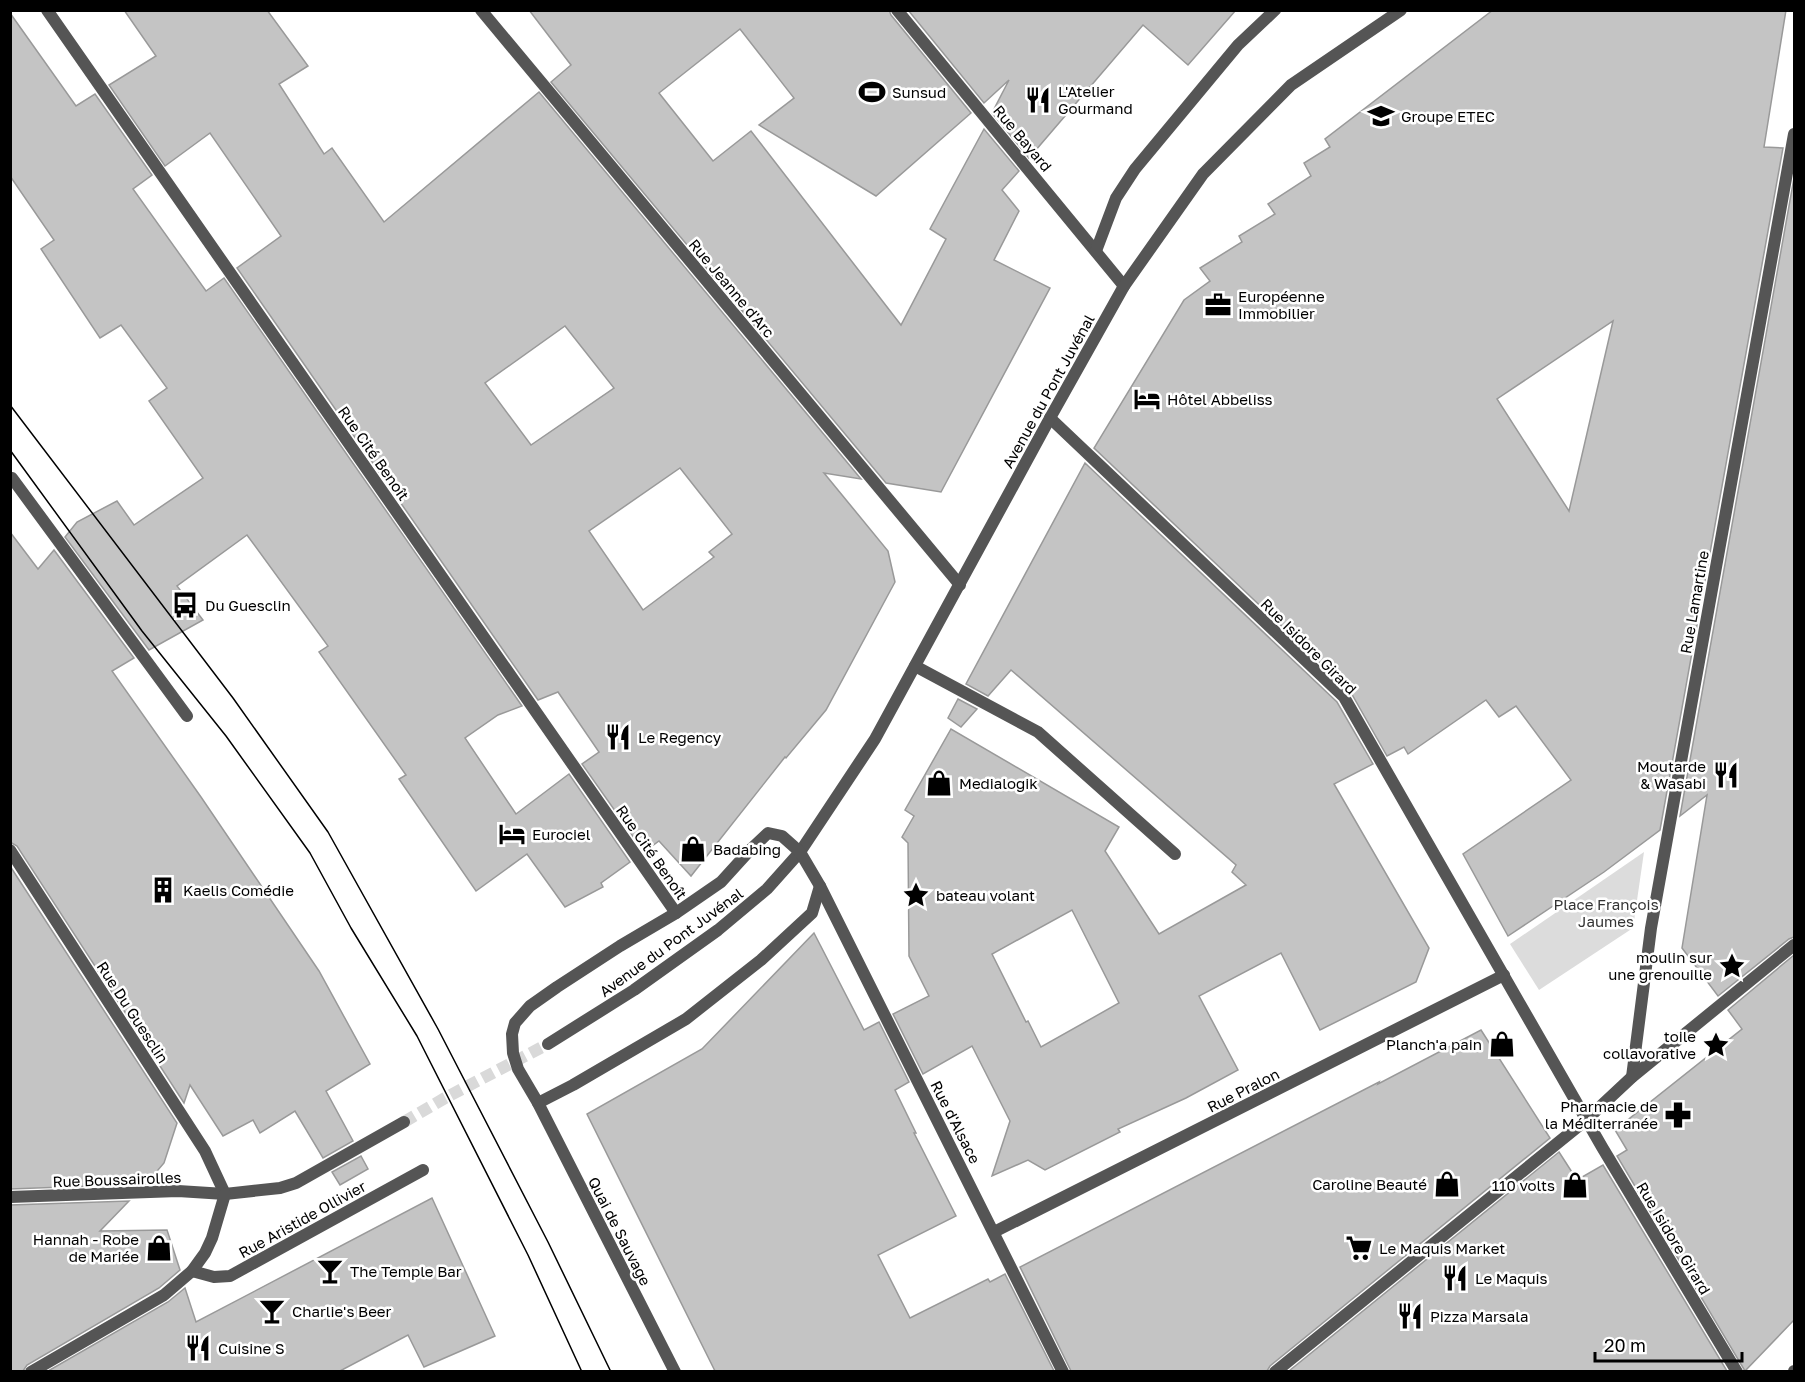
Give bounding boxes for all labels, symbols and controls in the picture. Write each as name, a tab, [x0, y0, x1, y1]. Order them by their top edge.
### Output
sports icon: Sunsud	[857, 77, 887, 107]
place label: L'Atelier Gourmand	[1058, 82, 1133, 117]
place label: Sunsud	[892, 83, 946, 101]
restaurant icon: L'Atelier Gourmand	[1023, 85, 1053, 115]
street label: Rue Bayard	[990, 101, 1056, 175]
school or university icon: Groupe ETEC	[1366, 101, 1396, 131]
place label: Groupe ETEC	[1401, 107, 1495, 125]
street label: Rue Jeanne d'Arc	[686, 235, 778, 341]
place label: Européenne Immobilier	[1238, 287, 1325, 322]
office icon: Européenne Immobilier	[1203, 290, 1233, 320]
street label: Avenue du Pont Juvénal	[998, 311, 1098, 471]
hotel icon: Hôtel Abbeliss	[1132, 384, 1162, 414]
place label: Hôtel Abbeliss	[1167, 390, 1273, 408]
street label: Rue Cité Benoît	[335, 402, 413, 504]
street label: Rue Lamartine	[1676, 549, 1712, 655]
bus stop icon: Du Guesclin	[170, 590, 200, 620]
street label: Rue Isidore Girard	[1257, 594, 1361, 698]
place label: Du Guesclin	[205, 596, 291, 614]
restaurant icon: Le Regency	[603, 722, 633, 752]
place label: Le Regency	[638, 728, 722, 746]
place label: Moutarde & Wasabi	[1637, 757, 1706, 792]
restaurant icon: Moutarde & Wasabi	[1711, 760, 1741, 790]
shop icon: Medialogik	[924, 768, 954, 798]
place label: Medialogik	[959, 774, 1038, 792]
street label: Rue Cité Benoît	[613, 801, 691, 903]
hotel icon: Eurociel	[497, 819, 527, 849]
place label: Eurociel	[532, 825, 591, 843]
shop icon: Badabing	[678, 834, 708, 864]
place label: Badabing	[713, 840, 781, 858]
building icon: Kaelis Comédie	[148, 875, 178, 905]
place icon: bateau volant	[901, 880, 931, 910]
place label: Kaelis Comédie	[183, 881, 294, 899]
street label: Avenue du Pont Juvénal	[596, 884, 746, 1000]
place label: bateau volant	[936, 886, 1035, 904]
park label: Place François Jaumes	[1553, 895, 1659, 930]
place label: moulin sur une grenouille	[1608, 948, 1712, 983]
place icon: moulin sur une grenouille	[1717, 951, 1747, 981]
street label: Rue Du Guesclin	[94, 958, 172, 1066]
place label: toile collavorative	[1603, 1027, 1696, 1062]
shop icon: Planch'a pain	[1487, 1029, 1517, 1059]
place icon: toile collavorative	[1701, 1030, 1731, 1060]
place label: Planch'a pain	[1386, 1035, 1482, 1053]
street label: Rue Pralon	[1204, 1064, 1282, 1116]
street label: Rue d'Alsace	[927, 1078, 985, 1167]
place label: Pharmacie de la Méditerranée	[1545, 1097, 1658, 1132]
pharmacy icon: Pharmacie de la Méditerranée	[1663, 1100, 1693, 1130]
street label: Rue Boussairolles	[52, 1168, 182, 1190]
shop icon: Caroline Beauté	[1432, 1169, 1462, 1199]
shop icon: 110 volts	[1560, 1170, 1590, 1200]
street label: Quai de Sauvage	[585, 1174, 655, 1289]
place label: Caroline Beauté	[1312, 1175, 1427, 1193]
street label: Rue Aristide Ollivier	[235, 1176, 369, 1261]
place label: 110 volts	[1492, 1176, 1555, 1194]
street label: Rue Isidore Girard	[1633, 1178, 1715, 1298]
place label: Hannah - Robe de Mariée	[33, 1230, 139, 1265]
shop icon: Hannah - Robe de Mariée	[144, 1233, 174, 1263]
supermarket icon: Le Maquis Market	[1344, 1233, 1374, 1263]
place label: Le Maquis Market	[1379, 1239, 1505, 1257]
bar icon: The Temple Bar	[315, 1256, 345, 1286]
place label: The Temple Bar	[350, 1262, 462, 1280]
restaurant icon: Le Maquis	[1440, 1263, 1470, 1293]
place label: Le Maquis	[1475, 1269, 1548, 1287]
bar icon: Charlie's Beer	[257, 1296, 287, 1326]
restaurant icon: Pizza Marsala	[1395, 1301, 1425, 1331]
place label: Charlie's Beer	[292, 1302, 392, 1320]
place label: Pizza Marsala	[1430, 1307, 1528, 1325]
scale bar	[1595, 1325, 1742, 1363]
restaurant icon: Cuisine S	[183, 1333, 213, 1363]
text: 20 m	[1604, 1334, 1646, 1356]
place label: Cuisine S	[218, 1339, 285, 1357]

